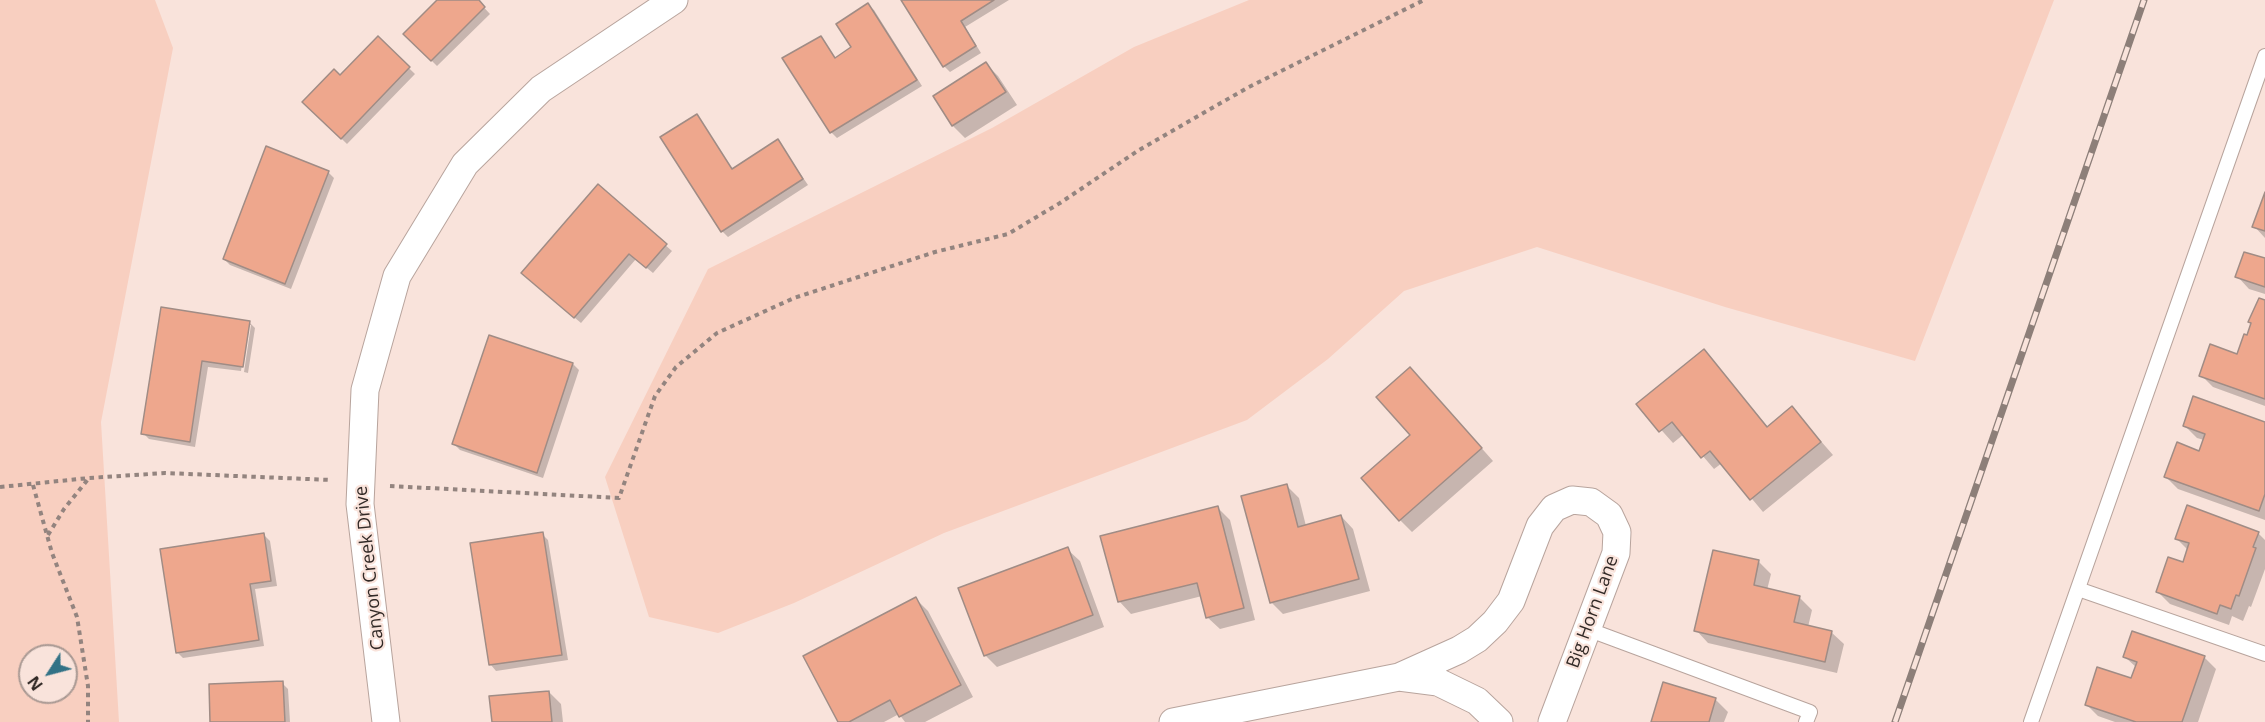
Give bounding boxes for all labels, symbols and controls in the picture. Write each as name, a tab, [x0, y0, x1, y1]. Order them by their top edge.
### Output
street label: Canyon Creek Drive	[351, 485, 389, 651]
street label: Big Horn Lane	[1563, 553, 1623, 671]
north arrow	[18, 644, 78, 704]
text: N	[22, 672, 48, 695]

